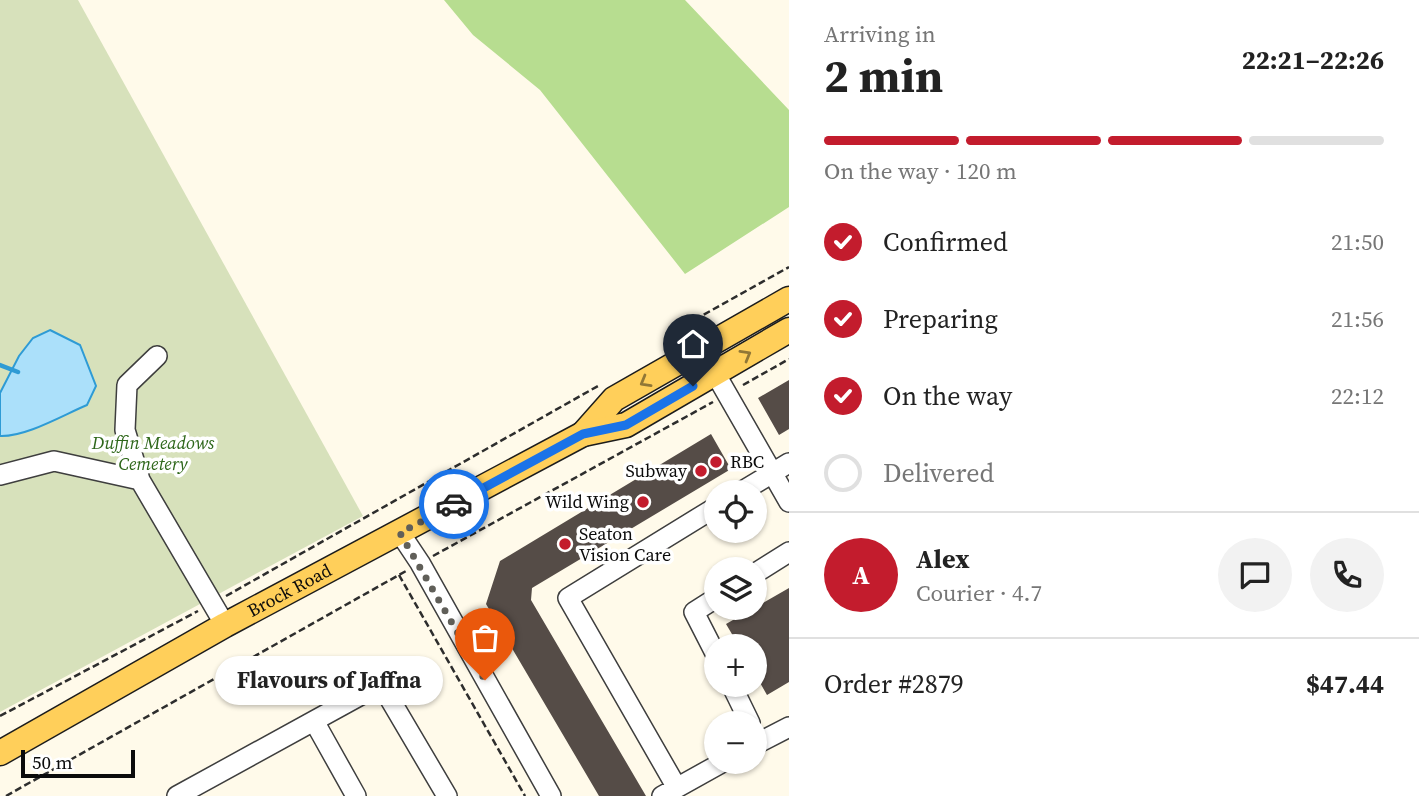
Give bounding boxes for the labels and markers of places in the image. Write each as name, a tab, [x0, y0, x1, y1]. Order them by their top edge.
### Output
pin	[663, 314, 723, 386]
place label: RBC	[730, 449, 764, 474]
marker: RBC	[708, 454, 724, 470]
place label: Subway	[625, 458, 688, 483]
marker: Subway	[693, 463, 709, 479]
place label: Wild Wing	[545, 489, 629, 514]
marker: Wild Wing	[635, 494, 651, 510]
place label: Seaton Vision Care	[579, 521, 671, 567]
marker: Seaton Vision Care	[557, 536, 573, 552]
pin	[455, 608, 515, 680]
callout: Flavours of Jaffna	[216, 656, 443, 704]

